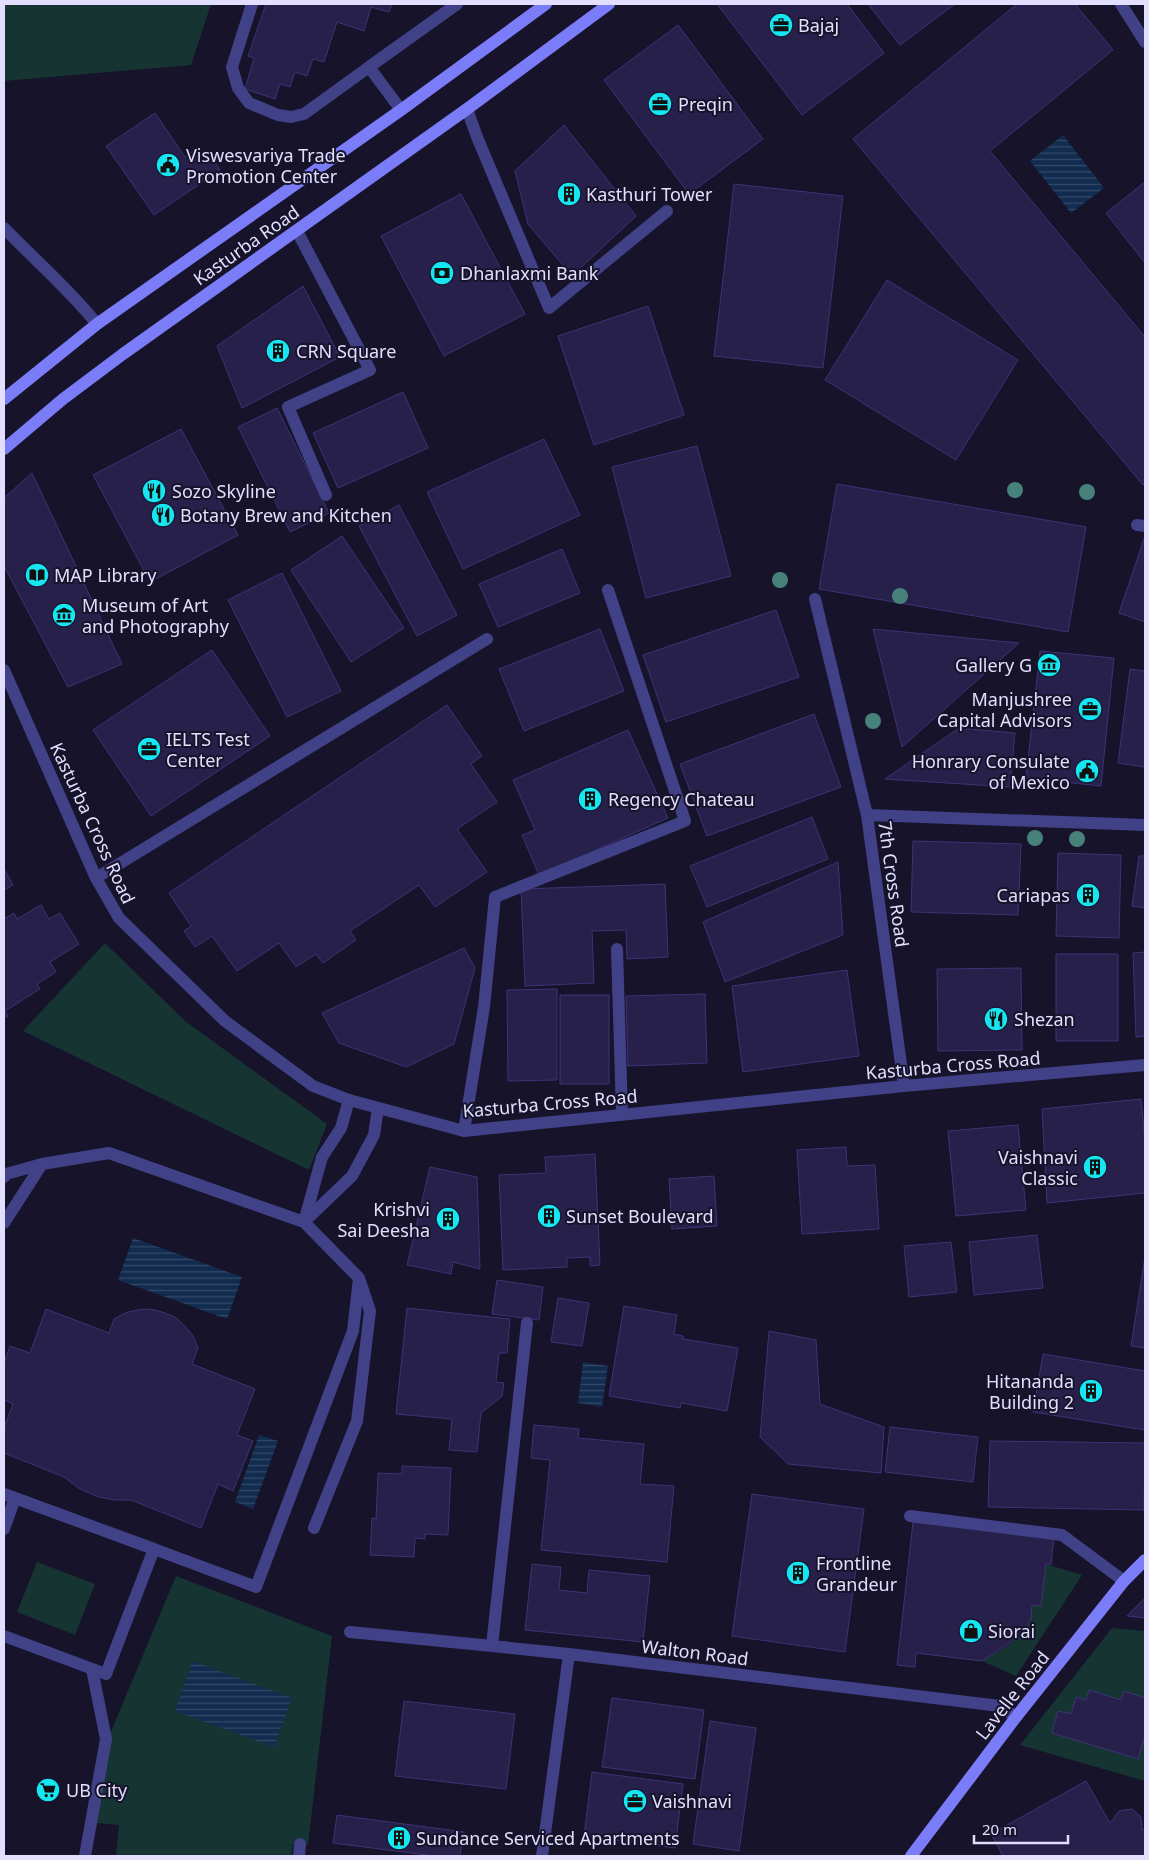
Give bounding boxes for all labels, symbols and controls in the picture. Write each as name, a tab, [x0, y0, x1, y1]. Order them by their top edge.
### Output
office icon: Bajaj	[768, 12, 794, 38]
place label: Bajaj	[798, 13, 839, 37]
office icon: Preqin	[647, 91, 673, 117]
place label: Preqin	[678, 92, 733, 116]
place label: Viswesvariya Trade Promotion Center	[186, 143, 346, 188]
public building icon: Viswesvariya Trade Promotion Center	[155, 152, 181, 178]
building icon: Kasthuri Tower	[556, 181, 582, 207]
place label: Kasthuri Tower	[586, 182, 713, 206]
street label: Kasturba Road	[188, 200, 304, 290]
bank icon: Dhanlaxmi Bank	[429, 260, 455, 286]
place label: Dhanlaxmi Bank	[460, 261, 599, 285]
building icon: CRN Square	[265, 338, 291, 364]
place label: CRN Square	[296, 339, 396, 363]
restaurant icon: Sozo Skyline	[141, 478, 167, 504]
place label: Sozo Skyline	[172, 479, 276, 503]
restaurant icon: Botany Brew and Kitchen	[150, 502, 176, 528]
place label: Botany Brew and Kitchen	[180, 503, 392, 527]
library icon: MAP Library	[24, 562, 50, 588]
place label: MAP Library	[54, 563, 157, 587]
place label: Museum of Art and Photography	[82, 593, 230, 638]
museum icon: Museum of Art and Photography	[51, 602, 77, 628]
museum icon: Gallery G	[1036, 652, 1062, 678]
place label: Gallery G	[955, 653, 1032, 677]
place label: Manjushree Capital Advisors	[937, 687, 1072, 732]
office icon: Manjushree Capital Advisors	[1077, 696, 1103, 722]
place label: IELTS Test Center	[166, 727, 250, 772]
office icon: IELTS Test Center	[136, 736, 162, 762]
street label: Kasturba Cross Road	[45, 738, 141, 908]
place label: Honrary Consulate of Mexico	[912, 749, 1070, 794]
public building icon: Honrary Consulate of Mexico	[1074, 758, 1100, 784]
building icon: Regency Chateau	[577, 786, 603, 812]
place label: Regency Chateau	[608, 787, 755, 811]
street label: 7th Cross Road	[873, 819, 915, 949]
building icon: Cariapas	[1075, 882, 1101, 908]
place label: Cariapas	[997, 883, 1070, 907]
restaurant icon: Shezan	[983, 1006, 1009, 1032]
place label: Shezan	[1014, 1007, 1075, 1031]
street label: Kasturba Cross Road	[865, 1045, 1041, 1085]
street label: Kasturba Cross Road	[462, 1083, 638, 1123]
place label: Vaishnavi Classic	[998, 1145, 1078, 1190]
building icon: Vaishnavi Classic	[1082, 1154, 1108, 1180]
place label: Krishvi Sai Deesha	[337, 1197, 430, 1242]
building icon: Sunset Boulevard	[536, 1203, 562, 1229]
place label: Sunset Boulevard	[566, 1204, 714, 1228]
building icon: Krishvi Sai Deesha	[435, 1206, 461, 1232]
place label: Hitananda Building 2	[986, 1369, 1074, 1414]
building icon: Hitananda Building 2	[1078, 1378, 1104, 1404]
place label: Frontline Grandeur	[816, 1551, 898, 1596]
building icon: Frontline Grandeur	[785, 1560, 811, 1586]
shop icon: Siorai	[958, 1618, 984, 1644]
place label: Siorai	[988, 1619, 1035, 1643]
street label: Walton Road	[640, 1634, 750, 1670]
street label: Lavelle Road	[970, 1646, 1054, 1744]
supermarket icon: UB City	[35, 1777, 61, 1803]
place label: UB City	[66, 1778, 128, 1802]
office icon: Vaishnavi	[622, 1788, 648, 1814]
place label: Vaishnavi	[652, 1789, 732, 1813]
scale bar	[974, 1812, 1068, 1844]
text: 20 m	[982, 1819, 1017, 1839]
building icon: Sundance Serviced Apartments	[386, 1825, 412, 1851]
place label: Sundance Serviced Apartments	[416, 1826, 680, 1850]

